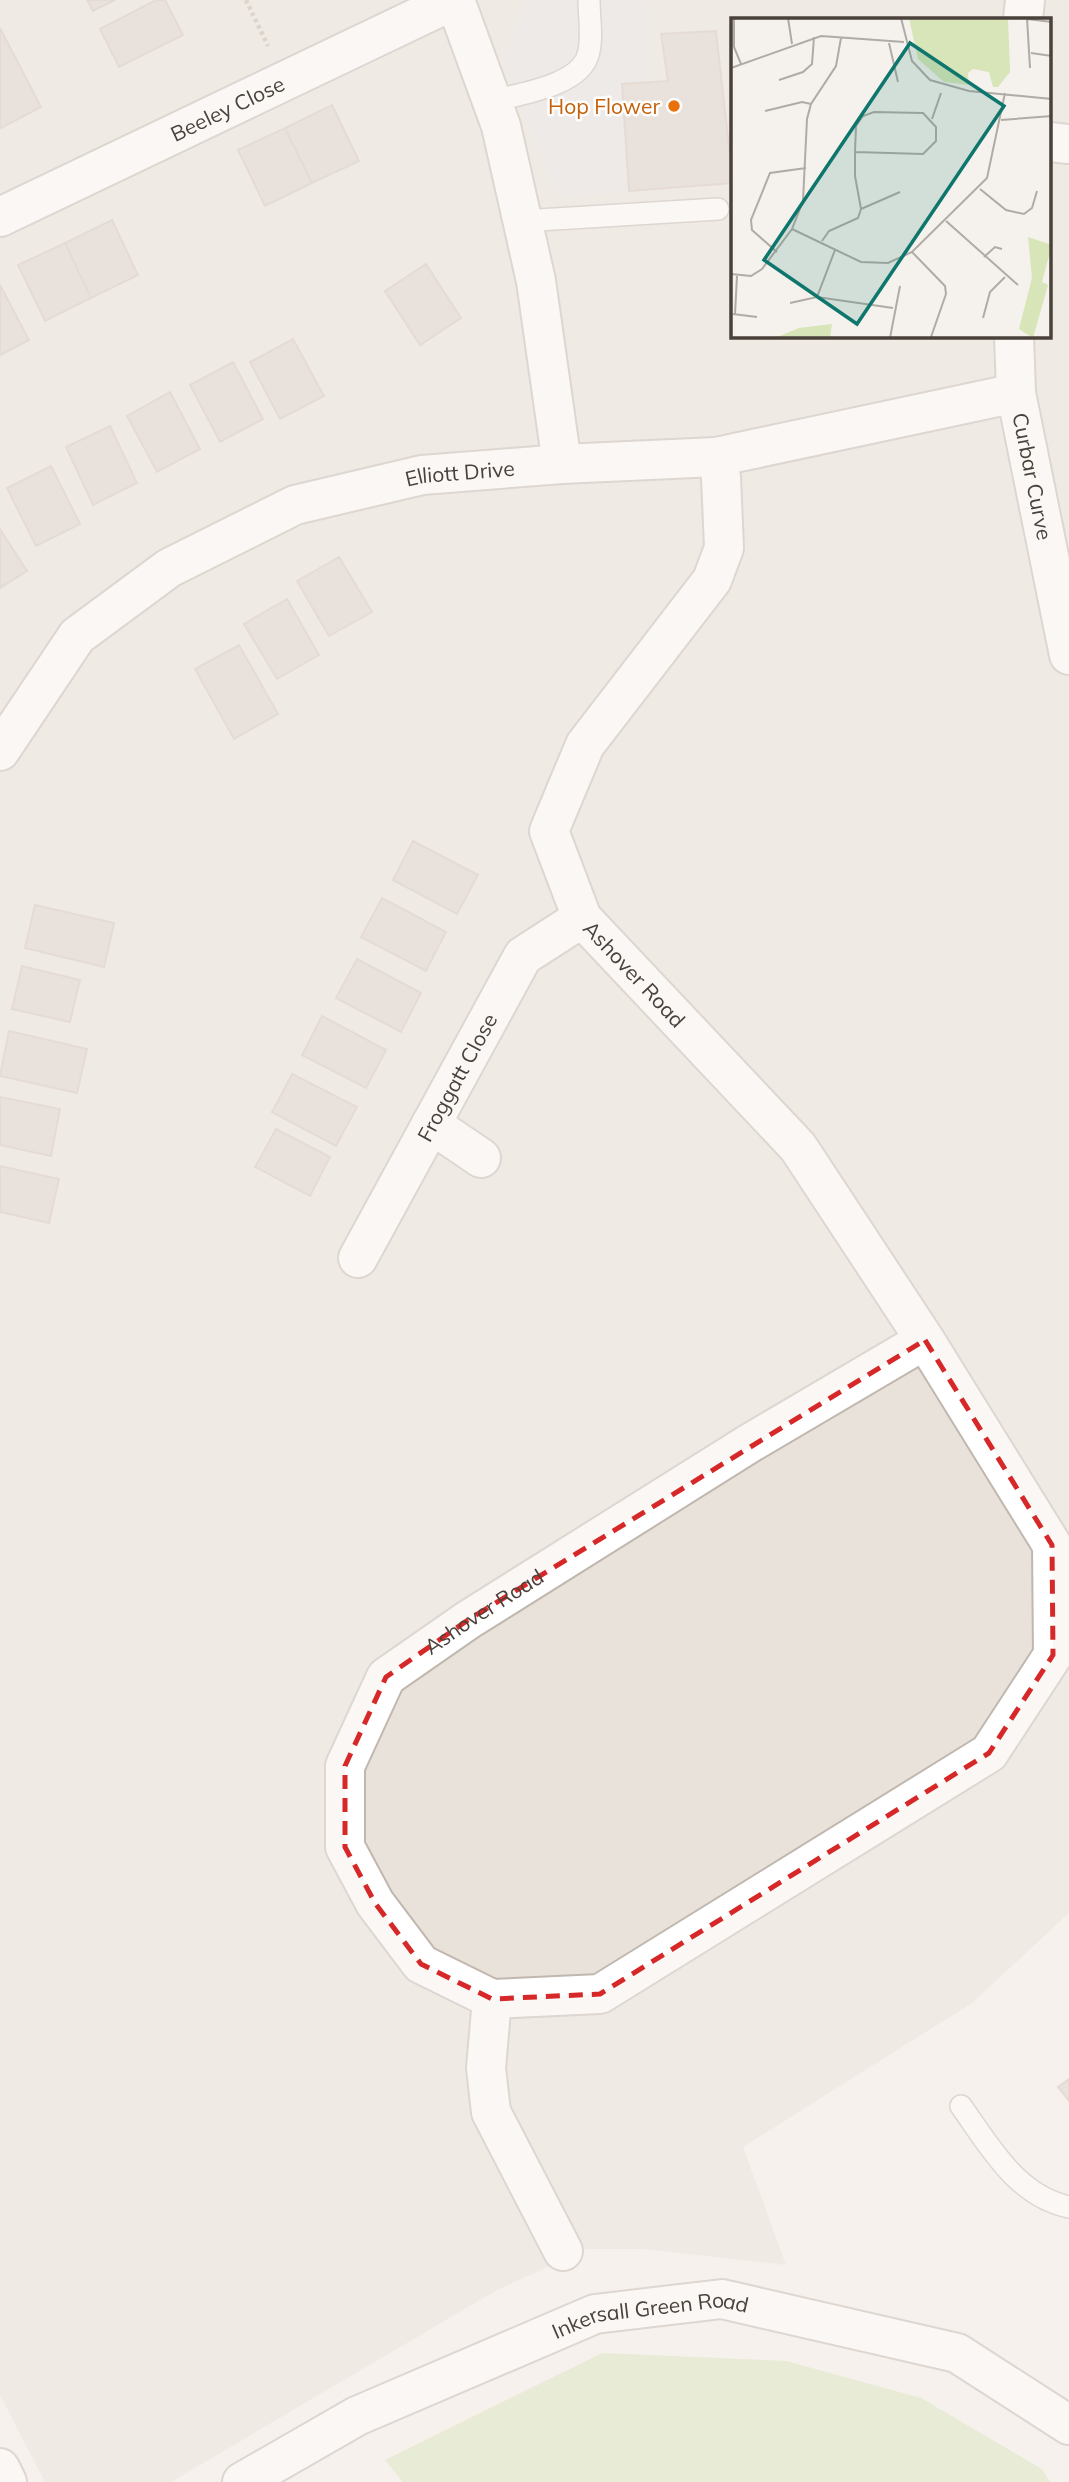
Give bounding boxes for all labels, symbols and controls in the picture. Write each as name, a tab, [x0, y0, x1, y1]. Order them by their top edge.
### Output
inset map	[731, 18, 1052, 338]
street label: Beeley Close	[166, 70, 289, 147]
place label: Hop Flower	[548, 93, 660, 119]
marker: Hop Flower	[666, 98, 682, 114]
street label: Curbar Curve	[1007, 410, 1058, 542]
street label: Elliott Drive	[402, 455, 516, 492]
street label: Ashover Road	[578, 915, 691, 1032]
street label: Froggatt Close	[411, 1009, 502, 1146]
street label: Ashover Road	[419, 1563, 548, 1660]
street label: Inkersall Green Road	[548, 2286, 751, 2344]

